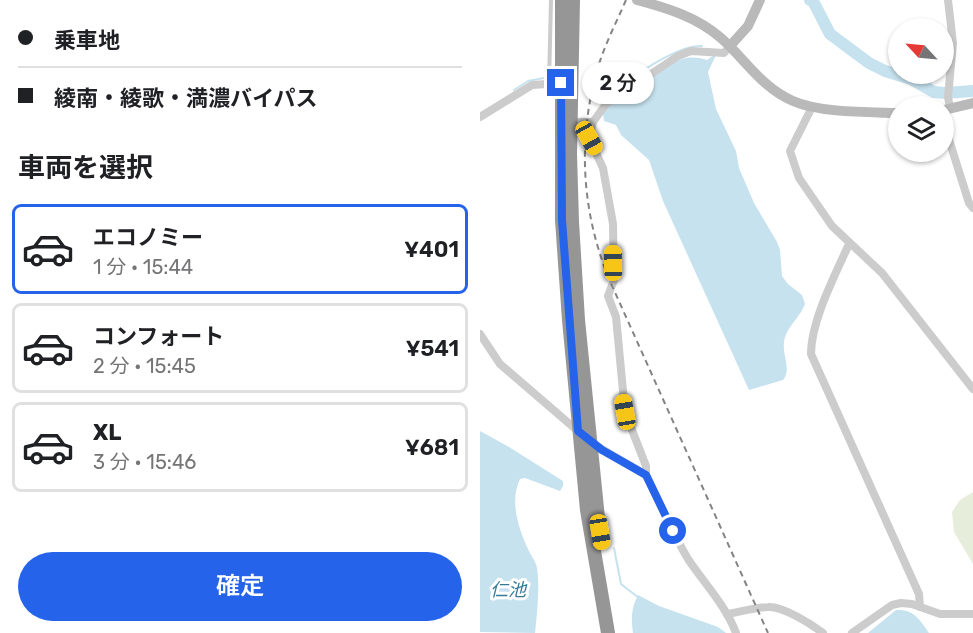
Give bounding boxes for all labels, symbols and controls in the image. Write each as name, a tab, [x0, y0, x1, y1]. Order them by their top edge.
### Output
north arrow	[888, 18, 954, 84]
map controls	[888, 18, 954, 162]
text: 乗車地	[54, 27, 120, 54]
callout: 2 分	[582, 62, 654, 104]
route end	[547, 69, 574, 96]
text: 2 分	[599, 71, 637, 95]
text: 綾南・綾歌・満濃バイパス	[54, 85, 318, 112]
button: layers	[888, 96, 954, 162]
car	[572, 118, 606, 158]
text: 車両を選択	[18, 152, 153, 184]
icon: car	[21, 222, 75, 276]
text: エコノミー	[93, 224, 203, 251]
text: ¥401	[404, 236, 459, 263]
car	[604, 245, 622, 281]
text: 1 分 · 15:44	[93, 255, 193, 279]
icon: car	[21, 321, 75, 375]
text: コンフォート	[93, 323, 224, 350]
text: ¥541	[406, 335, 459, 362]
text: 2 分 · 15:45	[93, 354, 196, 378]
car	[613, 393, 637, 431]
text: XL	[93, 419, 121, 446]
icon: car	[21, 420, 75, 474]
text: ¥681	[405, 434, 459, 461]
text: 3 分 · 15:46	[93, 450, 196, 474]
car	[588, 513, 612, 551]
route start	[659, 517, 686, 544]
button: 確定	[18, 552, 462, 621]
water label: 仁池	[490, 579, 528, 601]

